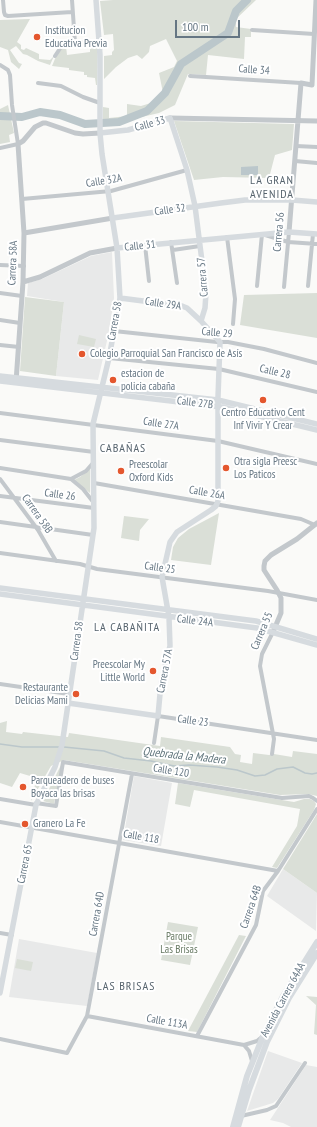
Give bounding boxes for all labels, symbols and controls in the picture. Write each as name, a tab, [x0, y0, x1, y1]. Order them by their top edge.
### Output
scale bar	[177, 12, 242, 38]
text: 100 m	[182, 19, 209, 34]
place label: Institucion Educativa Previa	[45, 24, 107, 50]
marker: Institucion Educativa Previa	[32, 32, 42, 42]
street label: Calle 34	[238, 62, 270, 78]
street label: Calle 33	[133, 114, 167, 134]
street label: Calle 32A	[85, 172, 123, 190]
district label: LA GRAN AVENIDA	[250, 174, 294, 202]
street label: Calle 32	[154, 201, 186, 219]
street label: Carrera 56	[271, 212, 287, 252]
street label: Calle 31	[124, 238, 156, 254]
street label: Carrera 58A	[6, 240, 20, 286]
street label: Carrera 57	[195, 257, 211, 297]
street label: Calle 29A	[144, 295, 182, 313]
street label: Carrera 58	[105, 300, 125, 342]
street label: Calle 29	[201, 325, 233, 341]
place label: Colegio Parroquial San Francisco de Asís	[90, 347, 242, 361]
marker: Colegio Parroquial San Francisco de Asís	[77, 349, 87, 359]
street label: Calle 28	[258, 362, 292, 382]
place label: estacion de policia cabaña	[121, 367, 175, 393]
marker: estacion de policia cabaña	[108, 375, 118, 385]
street label: Calle 27B	[176, 394, 214, 412]
marker: Centro Educativo Cent Inf Vivir Y Crear	[258, 395, 268, 405]
place label: Centro Educativo Cent Inf Vivir Y Crear	[221, 406, 305, 432]
street label: Calle 27A	[142, 415, 180, 433]
district label: CABAÑAS	[100, 442, 146, 456]
place label: Otra sigla Preesc Los Paticos	[234, 455, 297, 481]
place label: Preescolar Oxford Kids	[129, 458, 173, 484]
marker: Otra sigla Preesc Los Paticos	[221, 463, 231, 473]
marker: Preescolar Oxford Kids	[116, 466, 126, 476]
street label: Calle 26A	[188, 483, 226, 503]
street label: Calle 26	[44, 486, 76, 504]
street label: Carrera 58B	[19, 492, 55, 536]
street label: Calle 25	[144, 559, 176, 577]
street label: Carrera 55	[248, 610, 276, 652]
street label: Calle 24A	[176, 612, 214, 630]
street label: Carrera 58	[68, 621, 86, 661]
district label: LA CABAÑITA	[94, 621, 160, 635]
street label: Carrera 57A	[154, 648, 176, 694]
place label: Preescolar My Little World	[93, 658, 145, 684]
marker: Preescolar My Little World	[148, 666, 158, 676]
place label: Restaurante Delicias Mami	[15, 681, 68, 707]
marker: Restaurante Delicias Mami	[71, 689, 81, 699]
street label: Calle 23	[177, 712, 209, 730]
water label: Quebrada la Madera	[142, 744, 226, 768]
street label: Calle 120	[152, 762, 190, 780]
place label: Parqueadero de buses Boyaca las brisas	[31, 774, 114, 800]
marker: Parqueadero de buses Boyaca las brisas	[18, 782, 28, 792]
place label: Granero La Fe	[33, 817, 86, 831]
marker: Granero La Fe	[20, 819, 30, 829]
street label: Calle 118	[122, 827, 160, 847]
street label: Carrera 65	[15, 843, 35, 885]
street label: Carrera 64B	[237, 884, 265, 930]
street label: Carrera 64D	[87, 891, 107, 937]
park label: Parque Las Brisas	[160, 930, 198, 956]
street label: Avenida Carrera 64AA	[258, 961, 308, 1039]
district label: LAS BRISAS	[97, 980, 155, 994]
street label: Calle 113A	[145, 1012, 189, 1032]

